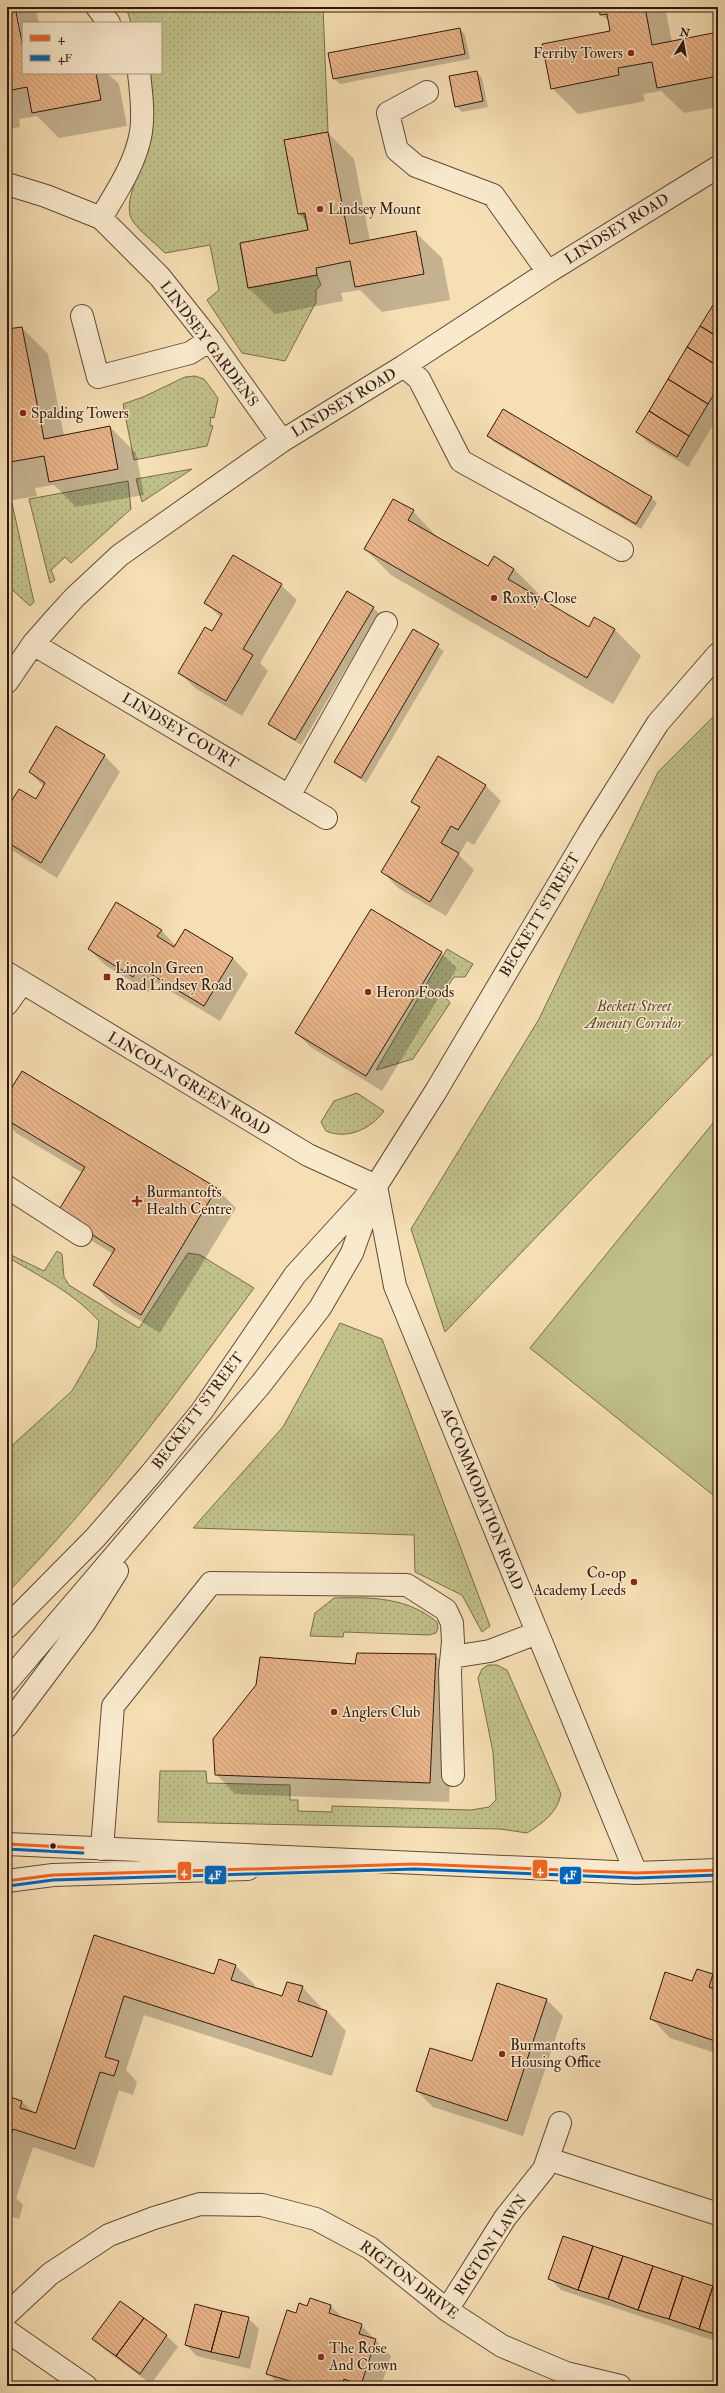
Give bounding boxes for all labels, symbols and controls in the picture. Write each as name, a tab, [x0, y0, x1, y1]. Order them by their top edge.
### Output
legend	[22, 22, 162, 74]
north arrow	[663, 22, 703, 62]
text: N	[678, 25, 692, 40]
text: 4	[58, 31, 65, 46]
place label: Ferriby Towers	[533, 44, 623, 63]
marker: Ferriby Towers	[626, 48, 636, 58]
text: 4F	[58, 51, 72, 66]
street label: LINDSEY ROAD	[561, 189, 673, 269]
place label: Lindsey Mount	[328, 200, 421, 219]
marker: Lindsey Mount	[315, 204, 325, 214]
street label: LINDSEY GARDENS	[155, 277, 263, 411]
street label: LINDSEY ROAD	[288, 364, 400, 442]
place label: Spalding Towers	[31, 404, 129, 424]
marker: Spalding Towers	[18, 408, 28, 418]
place label: Roxby Close	[502, 589, 577, 608]
marker: Roxby Close	[489, 593, 499, 603]
street label: LINDSEY COURT	[118, 689, 242, 773]
street label: BECKETT STREET	[495, 849, 585, 981]
place label: Lincoln Green Road Lindsey Road	[115, 959, 233, 995]
marker: Lincoln Green Road Lindsey Road	[102, 972, 112, 982]
place label: Heron Foods	[376, 983, 454, 1002]
marker: Heron Foods	[363, 987, 373, 997]
park label: Beckett Street Amenity Corridor	[583, 997, 684, 1033]
street label: LINCOLN GREEN ROAD	[104, 1028, 274, 1140]
place label: Burmantofts Health Centre	[146, 1183, 232, 1219]
marker: Burmantofts Health Centre	[131, 1195, 143, 1207]
street label: BECKETT STREET	[148, 1349, 248, 1473]
street label: ACCOMMODATION ROAD	[436, 1404, 527, 1593]
place label: Co-op Academy Leeds	[533, 1564, 626, 1600]
marker: Co-op Academy Leeds	[629, 1577, 639, 1587]
place label: Anglers Club	[341, 1703, 420, 1722]
marker: Anglers Club	[329, 1707, 339, 1717]
unlabelled marker	[48, 1841, 58, 1851]
line badge: 4	[532, 1859, 548, 1879]
line badge: 4	[177, 1861, 192, 1881]
text: 4	[536, 1863, 544, 1877]
text: 4	[180, 1865, 188, 1879]
line badge: 4F	[204, 1865, 227, 1885]
line badge: 4F	[559, 1866, 582, 1885]
text: 4F	[208, 1869, 222, 1883]
text: 4F	[563, 1869, 577, 1883]
place label: Burmantofts Housing Office	[510, 2036, 601, 2072]
marker: Burmantofts Housing Office	[497, 2049, 507, 2059]
street label: RIGTON LAWN	[450, 2191, 532, 2299]
street label: RIGTON DRIVE	[356, 2237, 462, 2324]
place label: The Rose And Crown	[328, 2339, 398, 2375]
marker: The Rose And Crown	[316, 2352, 326, 2362]

